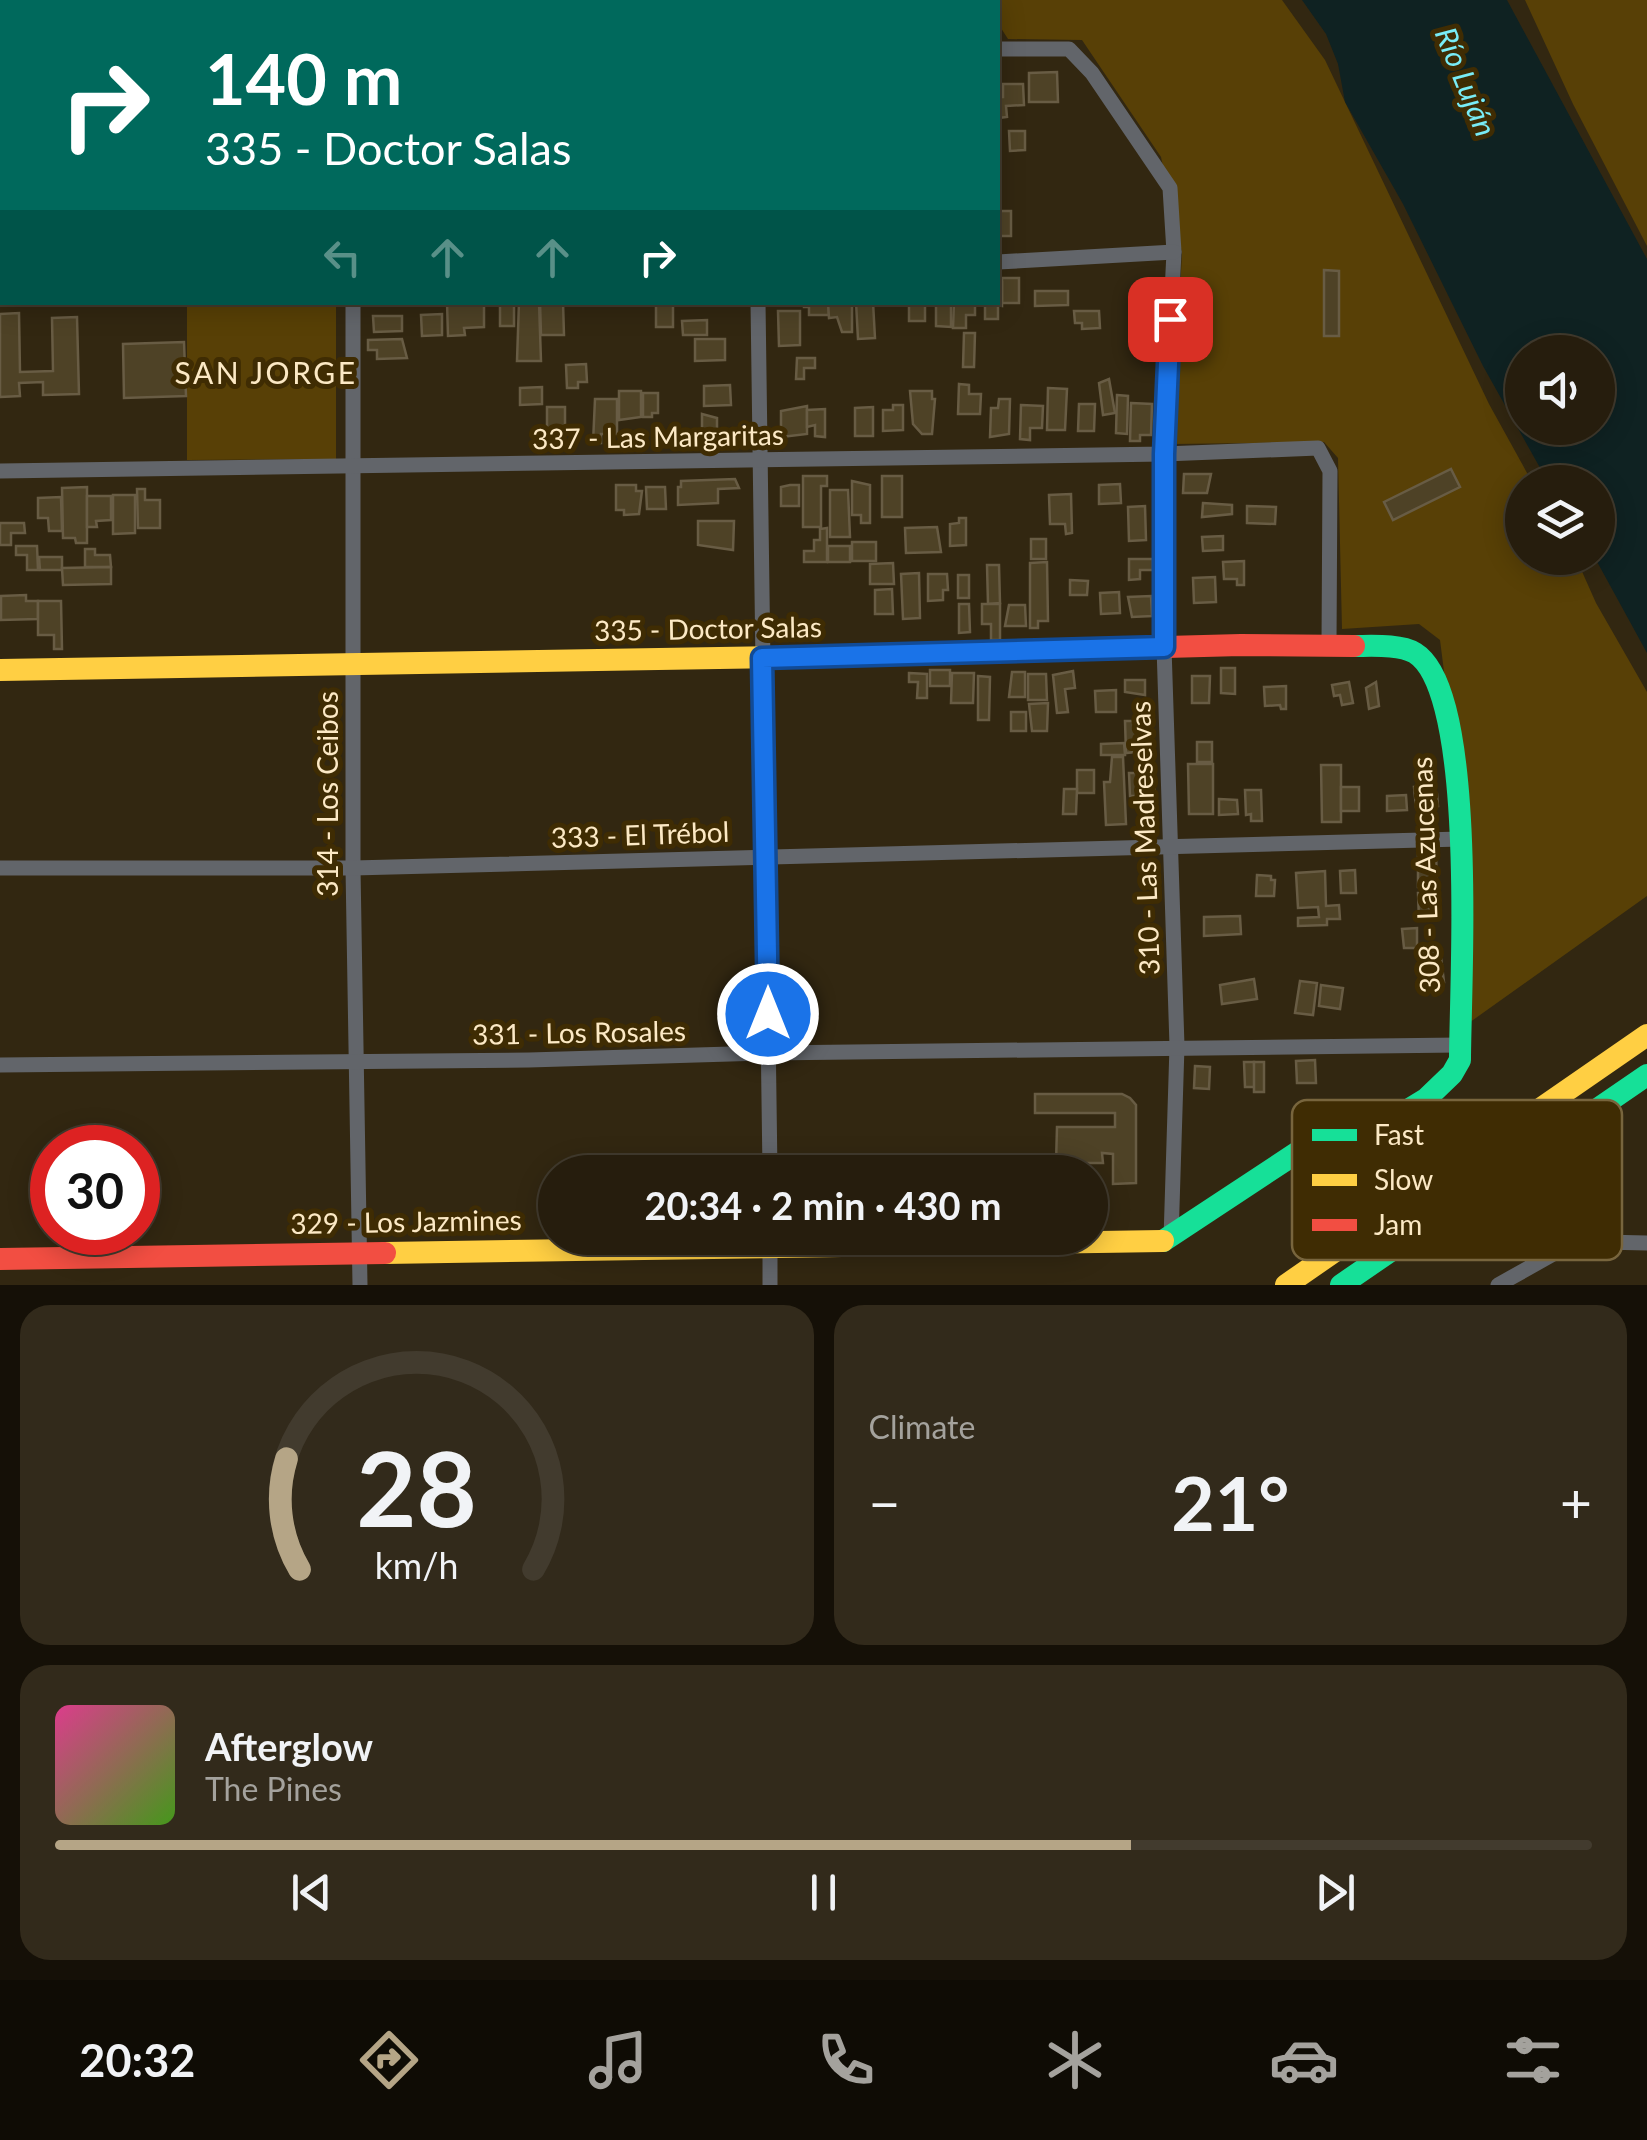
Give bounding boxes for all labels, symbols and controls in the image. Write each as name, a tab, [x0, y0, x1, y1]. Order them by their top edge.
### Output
water label: Río Luján	[1429, 22, 1505, 141]
text: 140 m	[205, 36, 402, 120]
icon: right	[40, 40, 170, 170]
text: 335 - Doctor Salas	[205, 121, 571, 175]
icon: left	[315, 230, 370, 285]
icon: ahead	[420, 230, 475, 285]
icon: ahead	[525, 230, 580, 285]
icon: right	[630, 230, 685, 285]
pin	[1128, 277, 1213, 362]
icon: arrive	[1143, 292, 1198, 347]
map controls	[1505, 335, 1615, 575]
button: sound	[1505, 335, 1615, 445]
district label: SAN JORGE	[175, 354, 357, 390]
street label: 337 - Las Margaritas	[532, 417, 784, 455]
button: layers	[1505, 465, 1615, 575]
street label: 335 - Doctor Salas	[594, 609, 822, 647]
street label: 314 - Los Ceibos	[310, 691, 344, 897]
street label: 310 - Las Madreselvas	[1122, 700, 1166, 976]
street label: 308 - Las Azucenas	[1404, 756, 1446, 994]
street label: 333 - El Trébol	[550, 814, 730, 854]
position arrow	[716, 962, 820, 1066]
street label: 331 - Los Rosales	[472, 1013, 686, 1051]
legend	[1292, 1100, 1622, 1260]
text: Fast	[1374, 1117, 1424, 1151]
speed limit sign: 30	[30, 1125, 160, 1255]
text: Slow	[1374, 1162, 1433, 1196]
text: 20:34 · 2 min · 430 m	[644, 1182, 1002, 1228]
street label: 329 - Los Jazmines	[290, 1202, 522, 1240]
text: Jam	[1374, 1207, 1422, 1241]
text: Climate	[869, 1407, 975, 1446]
text: 28	[356, 1424, 477, 1549]
text: 21°	[1171, 1457, 1289, 1547]
text: −	[869, 1469, 900, 1535]
text: +	[1560, 1469, 1592, 1535]
text: km/h	[375, 1544, 459, 1587]
text: Afterglow	[205, 1723, 373, 1769]
text: The Pines	[205, 1769, 342, 1808]
icon: previous	[284, 1865, 339, 1920]
icon: pause	[796, 1865, 851, 1920]
icon: next	[1308, 1865, 1363, 1920]
icon: directions	[354, 2025, 424, 2095]
icon: music	[583, 2025, 653, 2095]
icon: phone	[811, 2025, 881, 2095]
icon: climate	[1040, 2025, 1110, 2095]
icon: car	[1269, 2025, 1339, 2095]
icon: filters	[1498, 2025, 1568, 2095]
text: 20:32	[79, 2033, 195, 2087]

